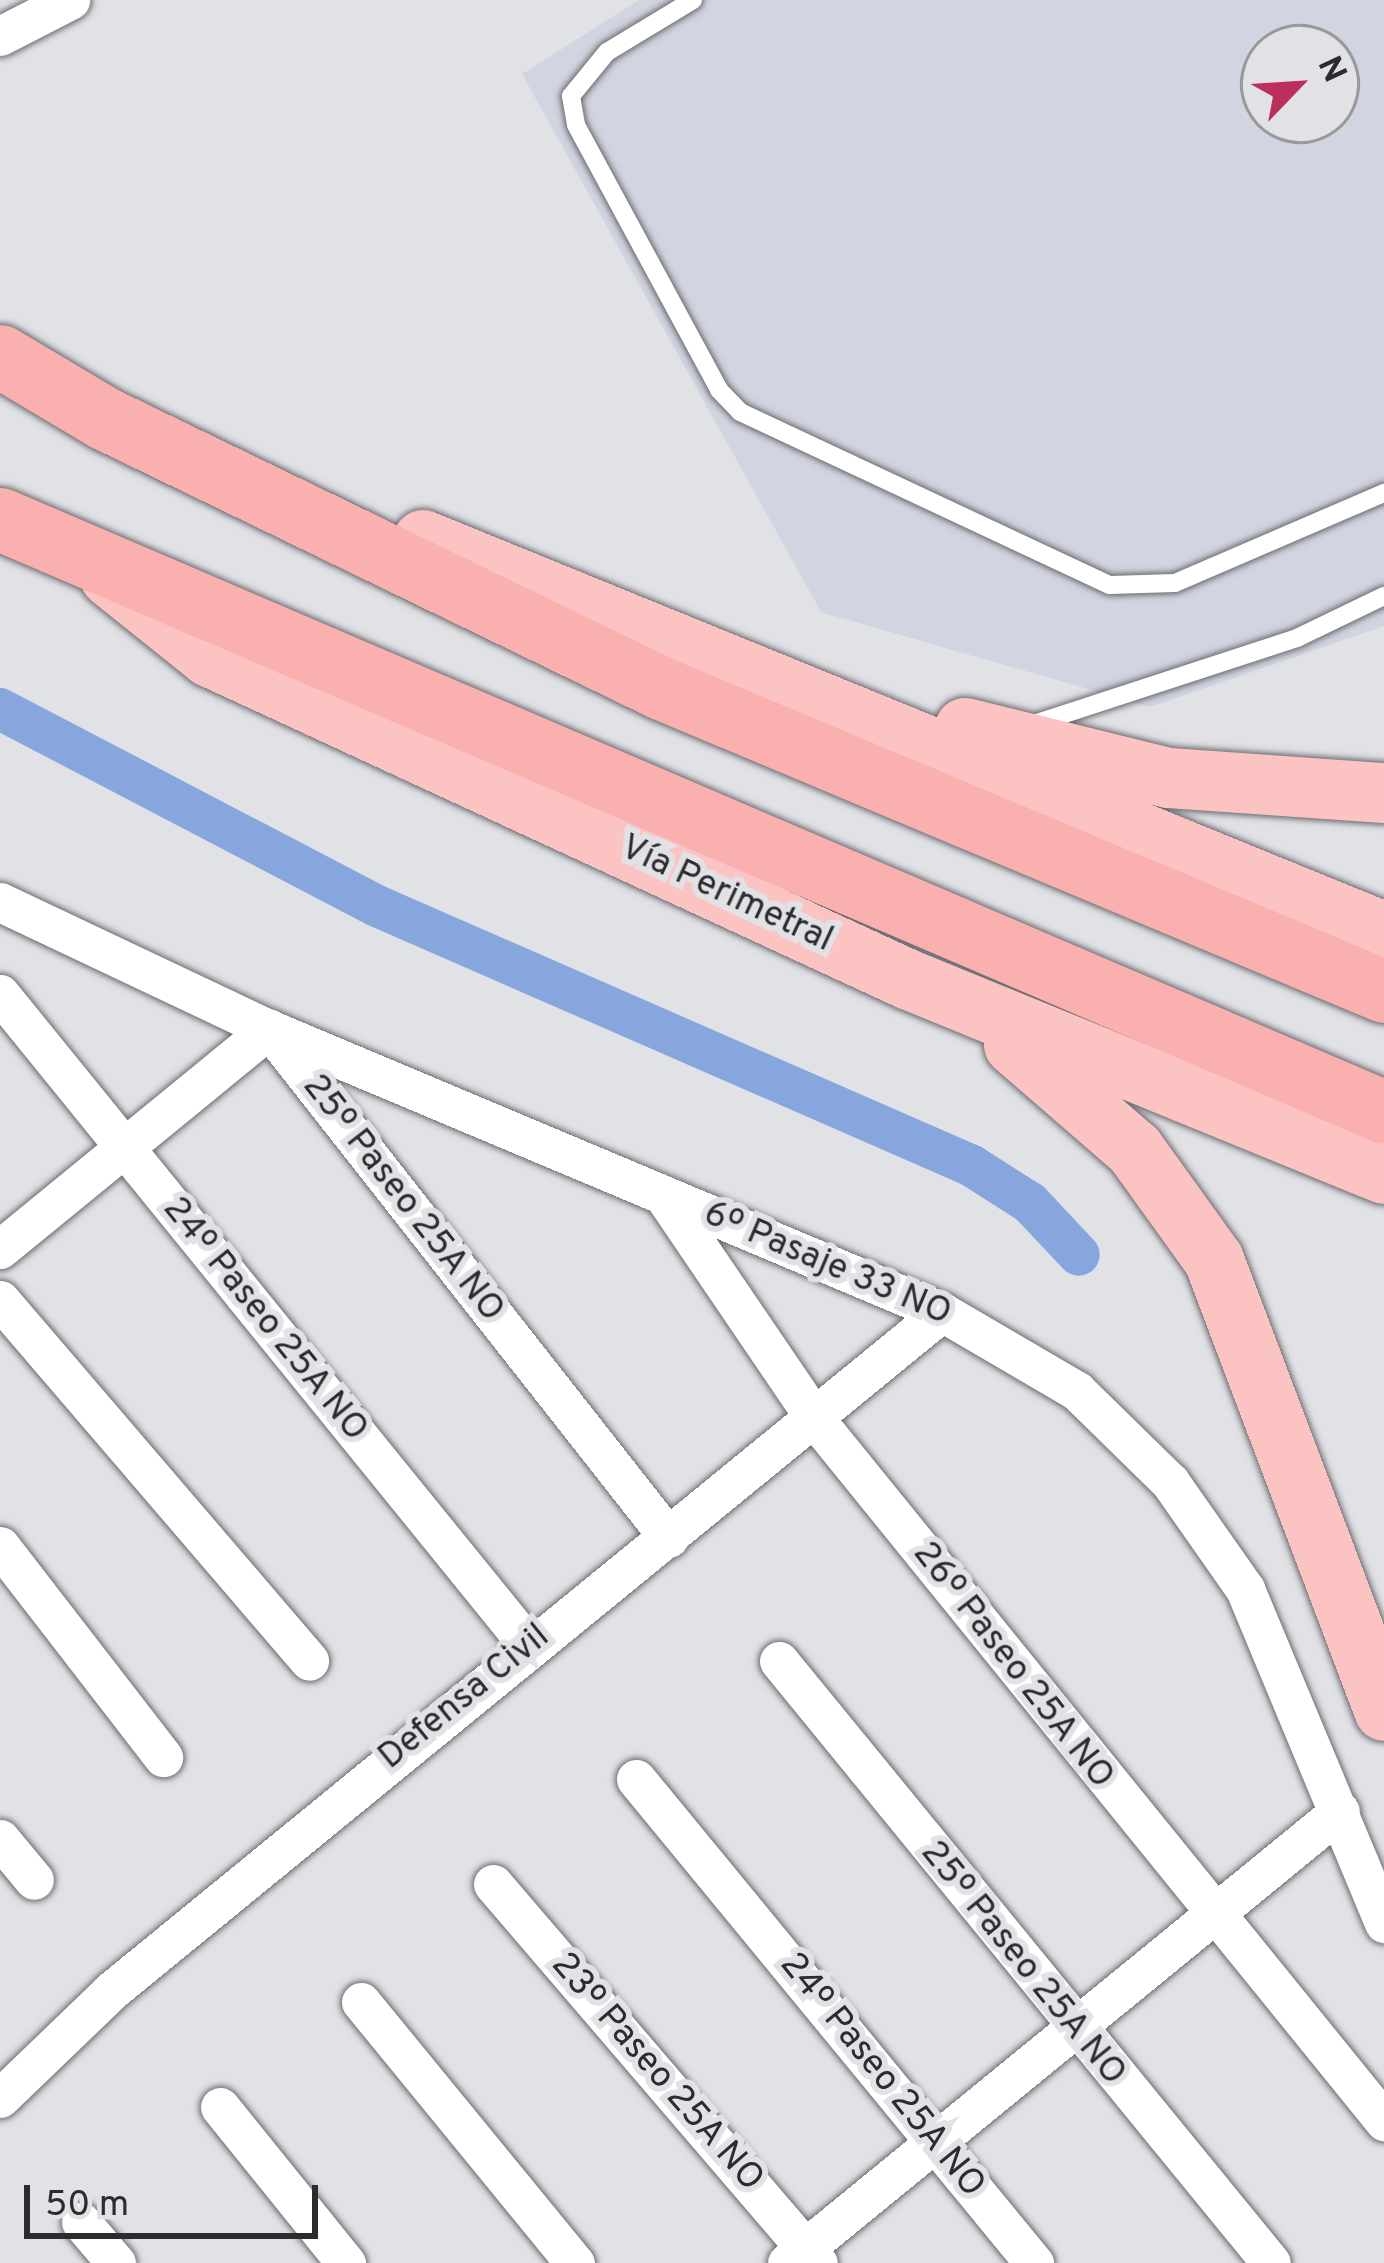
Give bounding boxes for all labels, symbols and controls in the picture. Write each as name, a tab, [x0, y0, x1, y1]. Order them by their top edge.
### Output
north arrow	[1240, 24, 1360, 144]
text: N	[1306, 50, 1354, 90]
street label: Vía Perimetral	[613, 827, 839, 963]
street label: 25º Paseo 25A NO	[291, 1066, 513, 1332]
street label: 24º Paseo 25A NO	[152, 1188, 376, 1452]
street label: 6º Pasaje 33 NO	[697, 1193, 957, 1337]
street label: 26º Paseo 25A NO	[902, 1533, 1122, 1799]
street label: Defensa Civil	[371, 1616, 559, 1780]
street label: 25º Paseo 25A NO	[910, 1832, 1134, 2096]
street label: 23º Paseo 25A NO	[540, 1944, 772, 2202]
street label: 24º Paseo 25A NO	[769, 1944, 993, 2208]
scale bar	[30, 2161, 324, 2235]
text: 50 m	[45, 2183, 129, 2229]

